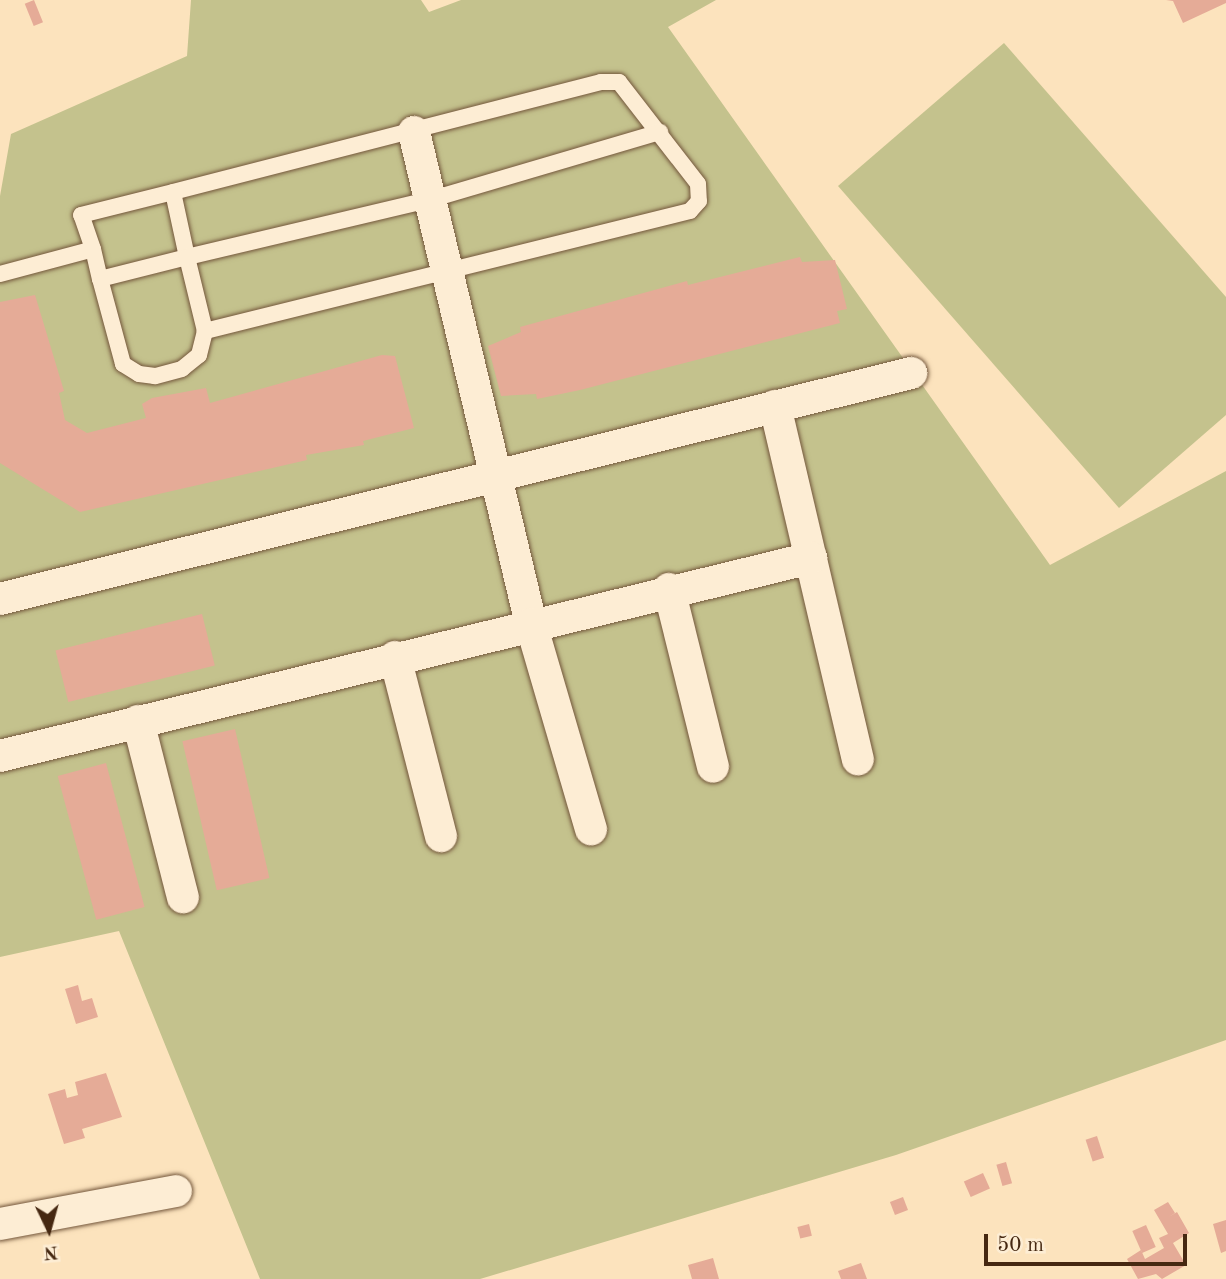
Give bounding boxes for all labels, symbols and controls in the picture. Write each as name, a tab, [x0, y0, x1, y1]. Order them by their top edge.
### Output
north arrow	[14, 1195, 84, 1265]
scale bar	[988, 1220, 1191, 1264]
text: 50 m	[997, 1235, 1044, 1256]
text: N	[43, 1241, 59, 1262]

